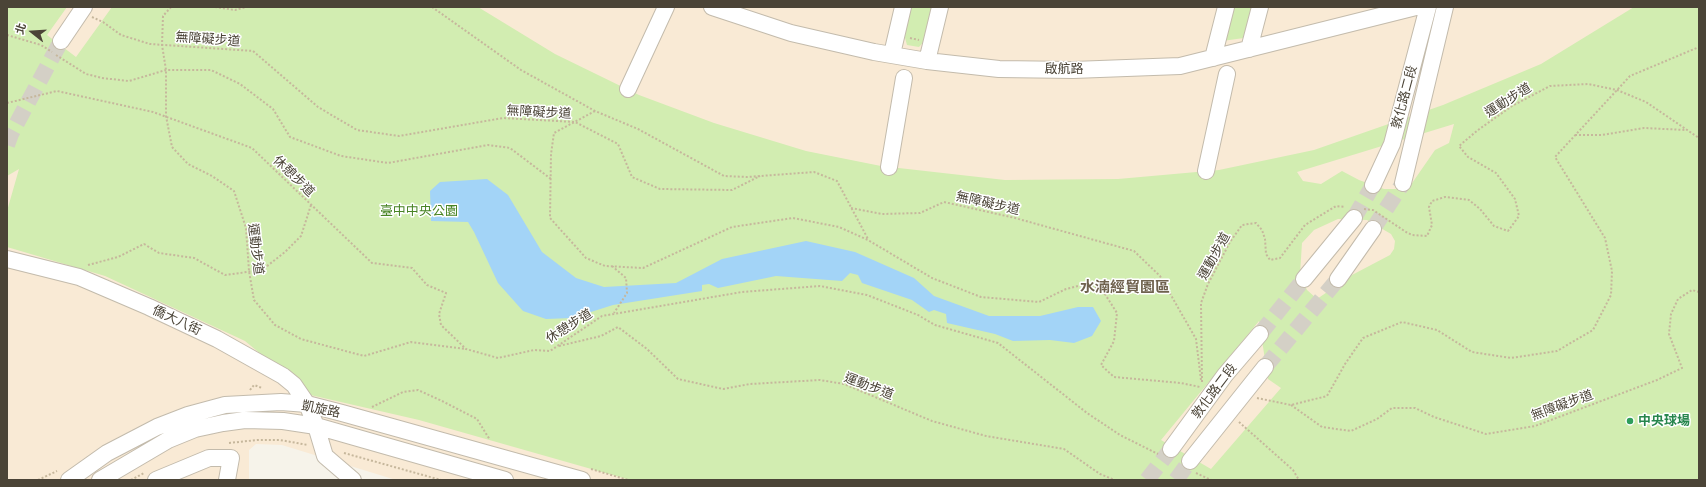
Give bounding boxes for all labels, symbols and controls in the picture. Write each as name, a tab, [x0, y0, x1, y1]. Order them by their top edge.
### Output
north arrow	[12, 12, 52, 52]
text: 北	[12, 21, 28, 36]
street label: 無障礙步道	[175, 29, 241, 49]
street label: 啟航路	[1045, 61, 1083, 77]
street label: 敦化路二段	[1388, 64, 1420, 130]
street label: 運動步道	[1482, 80, 1534, 120]
street label: 無障礙步道	[506, 103, 572, 121]
street label: 休憩步道	[270, 152, 318, 200]
street label: 無障礙步道	[955, 188, 1021, 218]
park label: 臺中中央公園	[380, 203, 458, 219]
street label: 運動步道	[245, 222, 267, 276]
street label: 運動步道	[1195, 229, 1233, 283]
district label: 水湳經貿園區	[1080, 278, 1170, 296]
street label: 僑大八街	[150, 302, 204, 338]
street label: 休憩步道	[543, 306, 595, 346]
street label: 敦化路二段	[1188, 360, 1240, 422]
street label: 運動步道	[842, 369, 896, 403]
street label: 無障礙步道	[1529, 387, 1595, 423]
street label: 凱旋路	[300, 397, 342, 421]
place label: 中央球場	[1638, 413, 1690, 429]
marker: 中央球場	[1625, 416, 1635, 426]

